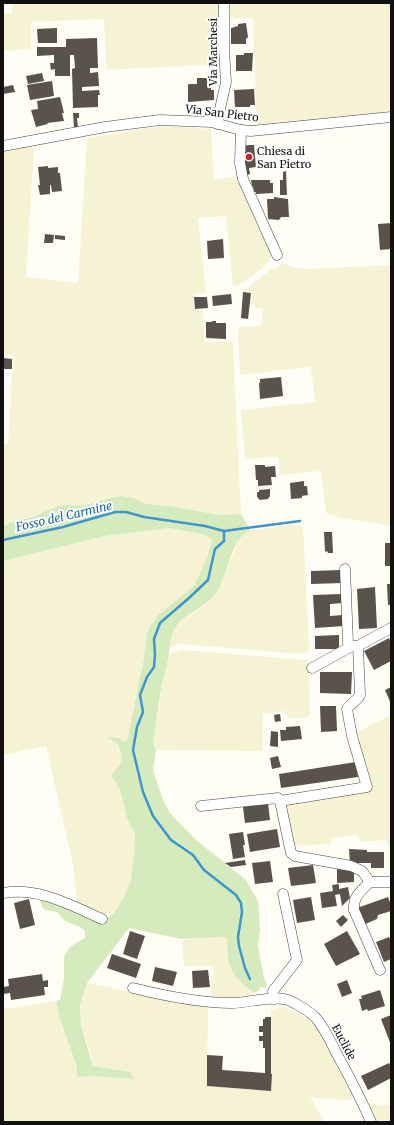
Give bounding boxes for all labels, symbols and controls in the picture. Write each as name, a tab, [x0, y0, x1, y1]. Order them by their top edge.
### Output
street label: Via Marchesi	[206, 18, 220, 87]
street label: Via San Pietro	[184, 101, 260, 125]
place label: Chiesa di San Pietro	[257, 144, 312, 171]
marker: Chiesa di San Pietro	[244, 152, 254, 162]
water label: Fosso del Carmine	[13, 498, 114, 535]
street label: Euclide	[329, 1022, 359, 1063]

